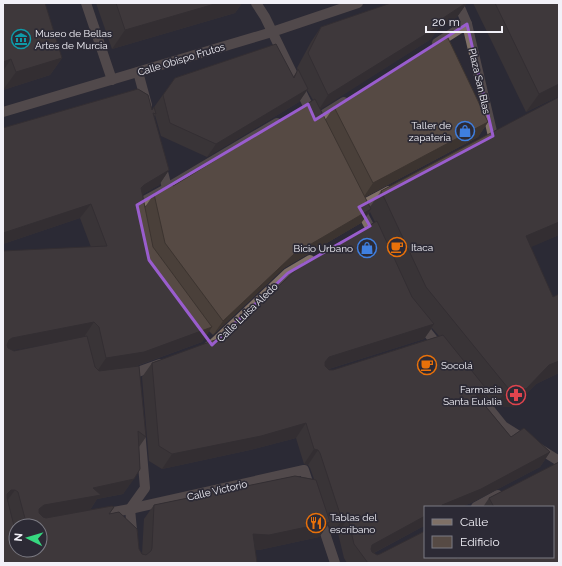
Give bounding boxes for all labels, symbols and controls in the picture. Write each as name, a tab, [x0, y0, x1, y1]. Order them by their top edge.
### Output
scale bar	[426, 8, 502, 34]
text: 20 m	[432, 15, 460, 29]
museum icon: Museo de Bellas Artes de Murcia	[10, 28, 32, 50]
place label: Museo de Bellas Artes de Murcia	[35, 28, 112, 51]
street label: Calle Obispo Frutos	[136, 41, 226, 78]
street label: Plaza San Blas	[467, 47, 492, 115]
place label: Taller de zapatería	[409, 120, 451, 143]
shop icon: Taller de zapatería	[454, 120, 476, 142]
cafe icon: Itaca	[386, 236, 408, 258]
shop icon: Bicio Urbano	[356, 237, 378, 259]
place label: Itaca	[411, 242, 433, 253]
place label: Bicio Urbano	[294, 243, 353, 254]
street label: Calle Luisa Aledo	[215, 281, 280, 344]
cafe icon: Socolá	[416, 354, 438, 376]
place label: Socolá	[441, 360, 473, 371]
place label: Farmacia Santa Eulalia	[443, 384, 502, 407]
pharmacy icon: Farmacia Santa Eulalia	[505, 384, 527, 406]
street label: Calle Victorio	[186, 478, 248, 503]
legend	[424, 506, 554, 558]
restaurant icon: Tablas del escribano	[305, 512, 327, 534]
place label: Tablas del escribano	[330, 512, 377, 535]
text: Calle	[460, 515, 488, 529]
north arrow	[8, 518, 48, 558]
text: N	[12, 532, 25, 542]
text: Edificio	[460, 535, 500, 549]

